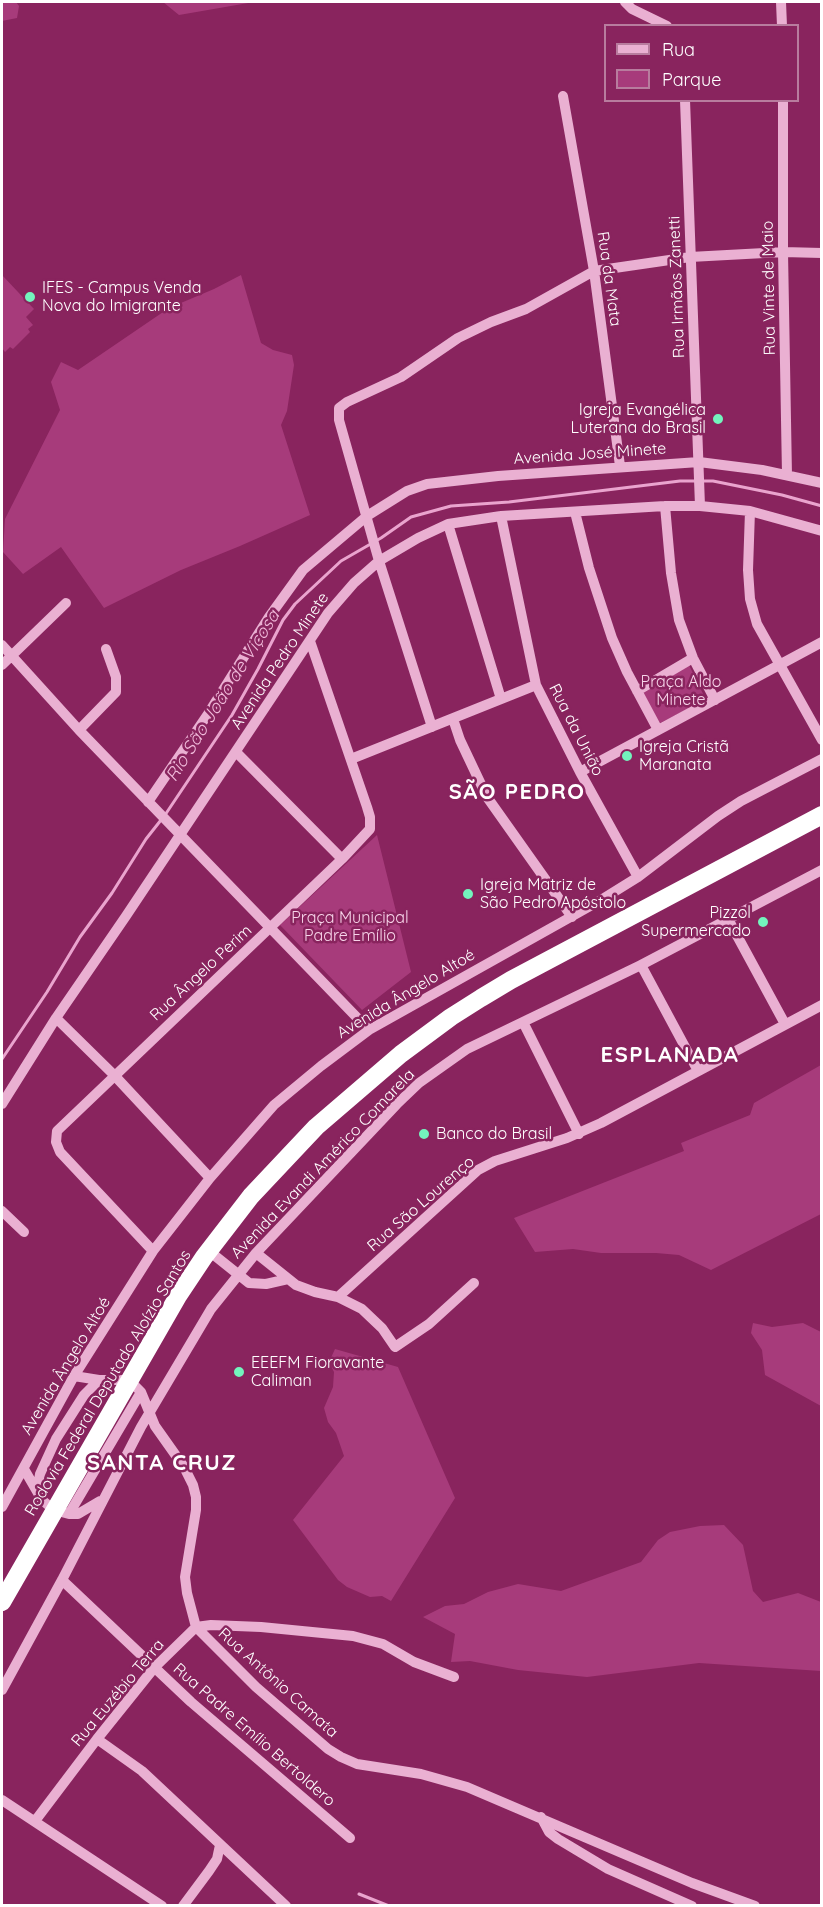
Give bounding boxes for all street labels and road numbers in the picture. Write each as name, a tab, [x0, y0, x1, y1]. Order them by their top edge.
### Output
street label: Rua Irmãos Zanetti	[665, 216, 689, 358]
street label: Rua Vinte de Maio	[758, 220, 780, 356]
street label: Rua da Mata	[593, 230, 625, 328]
street label: Avenida José Minete	[513, 439, 667, 469]
street label: Avenida Pedro Minete	[227, 589, 333, 733]
street label: Rua da União	[545, 681, 607, 779]
street label: Rua Ângelo Perim	[146, 921, 256, 1025]
street label: Avenida Ângelo Altoé	[333, 945, 479, 1043]
street label: Avenida Evandi Américo Comarela	[227, 1065, 419, 1263]
street label: Rua São Lourenço	[363, 1152, 479, 1256]
street label: Rodovia Federal Deputado Aloízio Santos	[21, 1247, 195, 1519]
street label: Avenida Ângelo Altoé	[17, 1293, 115, 1439]
street label: Rua Antônio Camata	[214, 1624, 342, 1742]
street label: Rua Euzébio Terra	[68, 1635, 168, 1751]
street label: Rua Padre Emílio Bertoldero	[169, 1659, 339, 1811]

